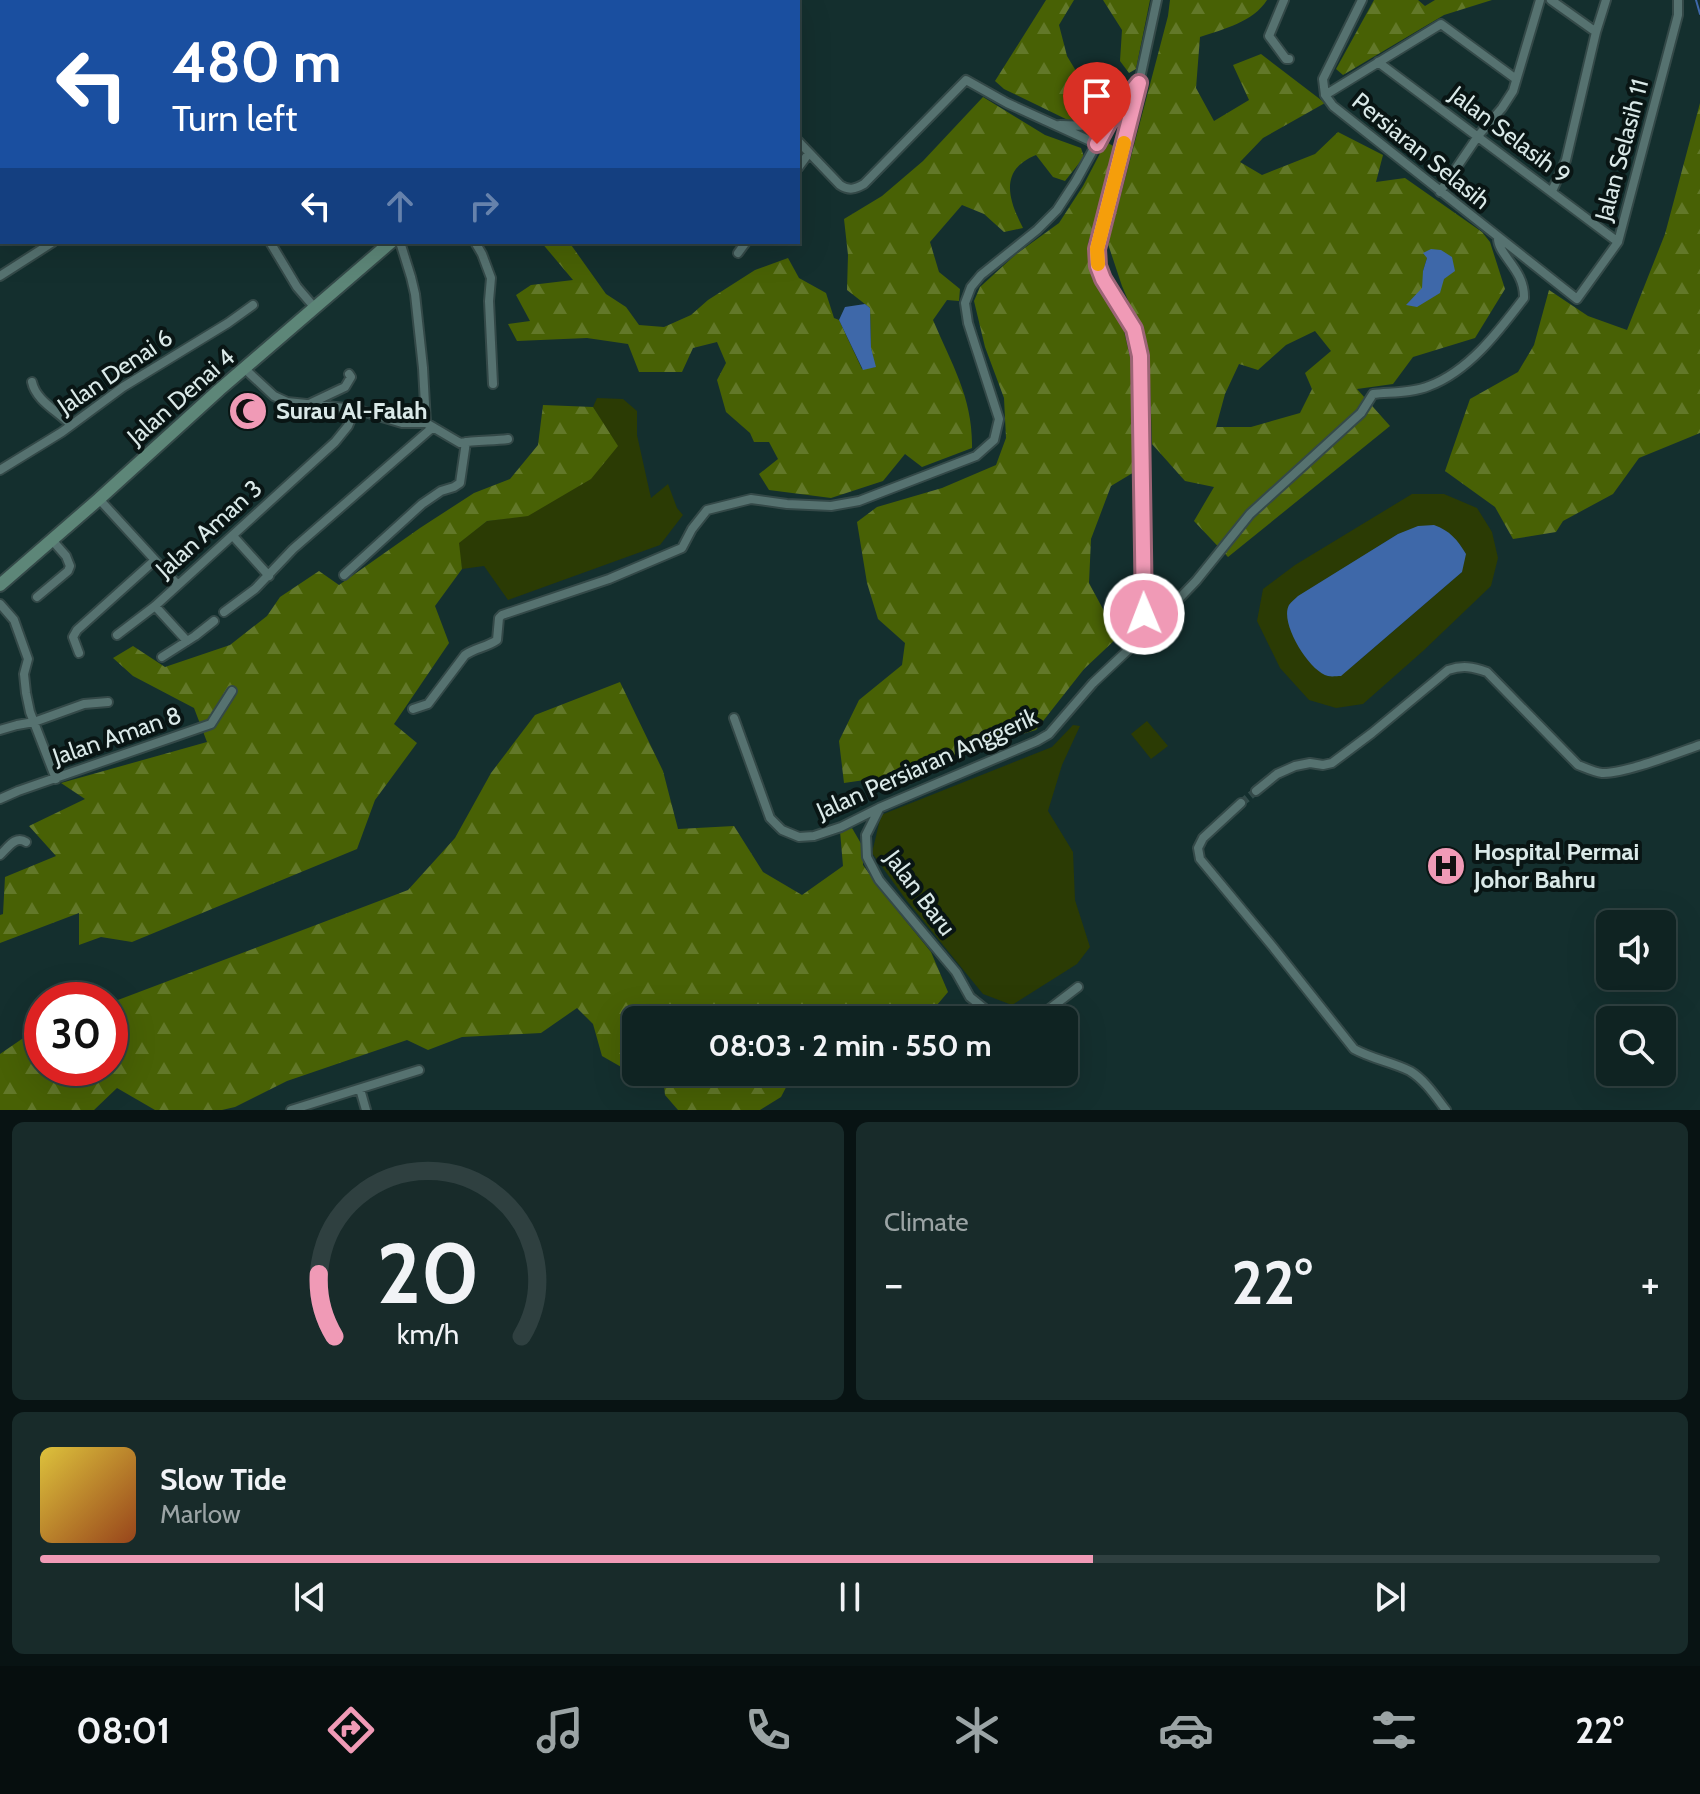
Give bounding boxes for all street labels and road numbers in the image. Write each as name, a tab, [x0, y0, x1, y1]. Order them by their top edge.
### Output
street label: Jalan Selasih 11	[1588, 76, 1654, 225]
street label: Jalan Selasih 9	[1443, 79, 1577, 189]
street label: Persiaran Selasih	[1346, 86, 1496, 215]
street label: Jalan Denai 6	[51, 323, 178, 421]
street label: Jalan Denai 4	[120, 342, 240, 452]
street label: Jalan Aman 3	[149, 474, 268, 584]
street label: Jalan Aman 8	[48, 700, 185, 771]
street label: Jalan Persiaran Anggerik	[811, 702, 1042, 826]
street label: Jalan Baru	[878, 843, 962, 941]

